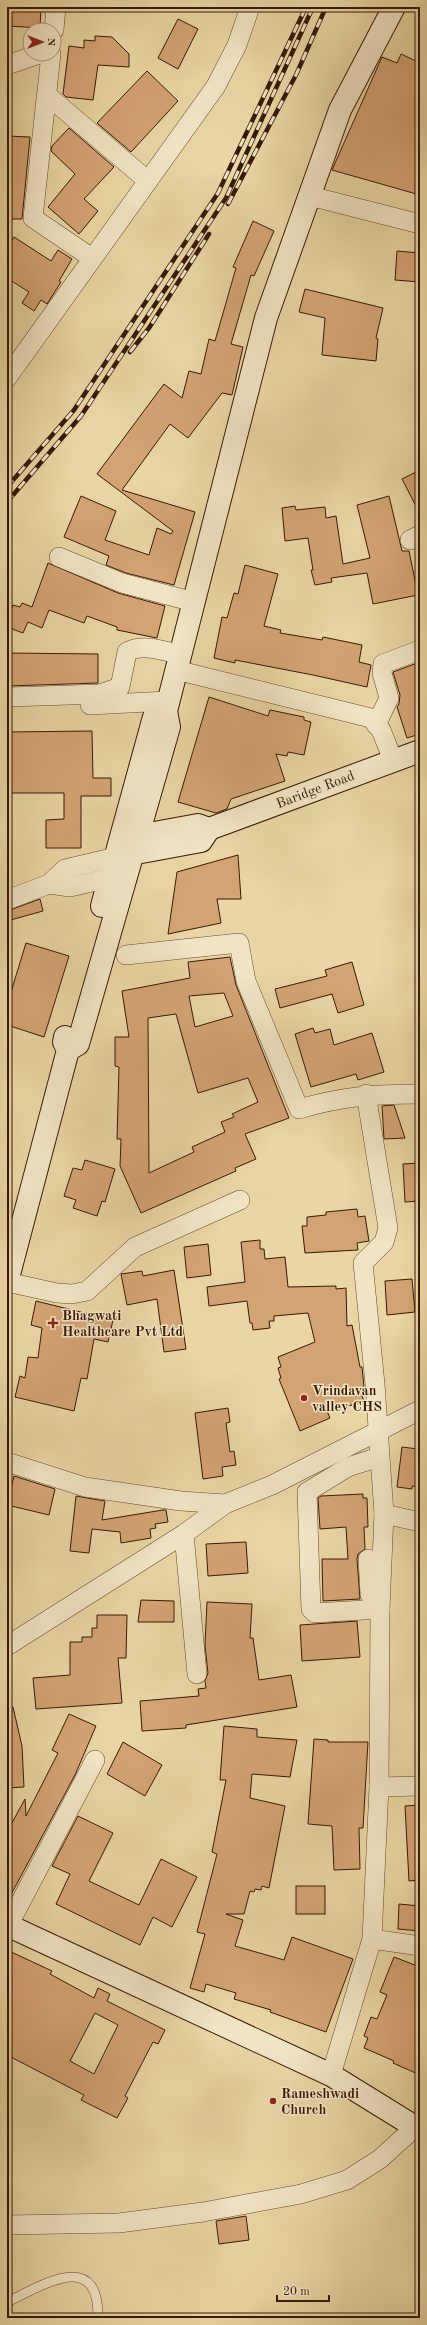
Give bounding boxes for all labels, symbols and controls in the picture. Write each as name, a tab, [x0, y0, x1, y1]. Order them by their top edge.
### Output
north arrow	[22, 22, 62, 62]
text: N	[45, 38, 56, 47]
street label: Baridge Road	[274, 769, 356, 811]
place label: Bhagwati Healthcare Pvt Ltd	[62, 1309, 184, 1339]
marker: Bhagwati Healthcare Pvt Ltd	[47, 1317, 59, 1329]
place label: Vrindavan valley CHS	[312, 1384, 382, 1414]
marker: Vrindavan valley CHS	[299, 1393, 309, 1403]
place label: Rameshwadi Church	[281, 2087, 359, 2117]
marker: Rameshwadi Church	[268, 2096, 278, 2106]
scale bar	[277, 2277, 329, 2303]
text: 20 m	[283, 2286, 310, 2298]

